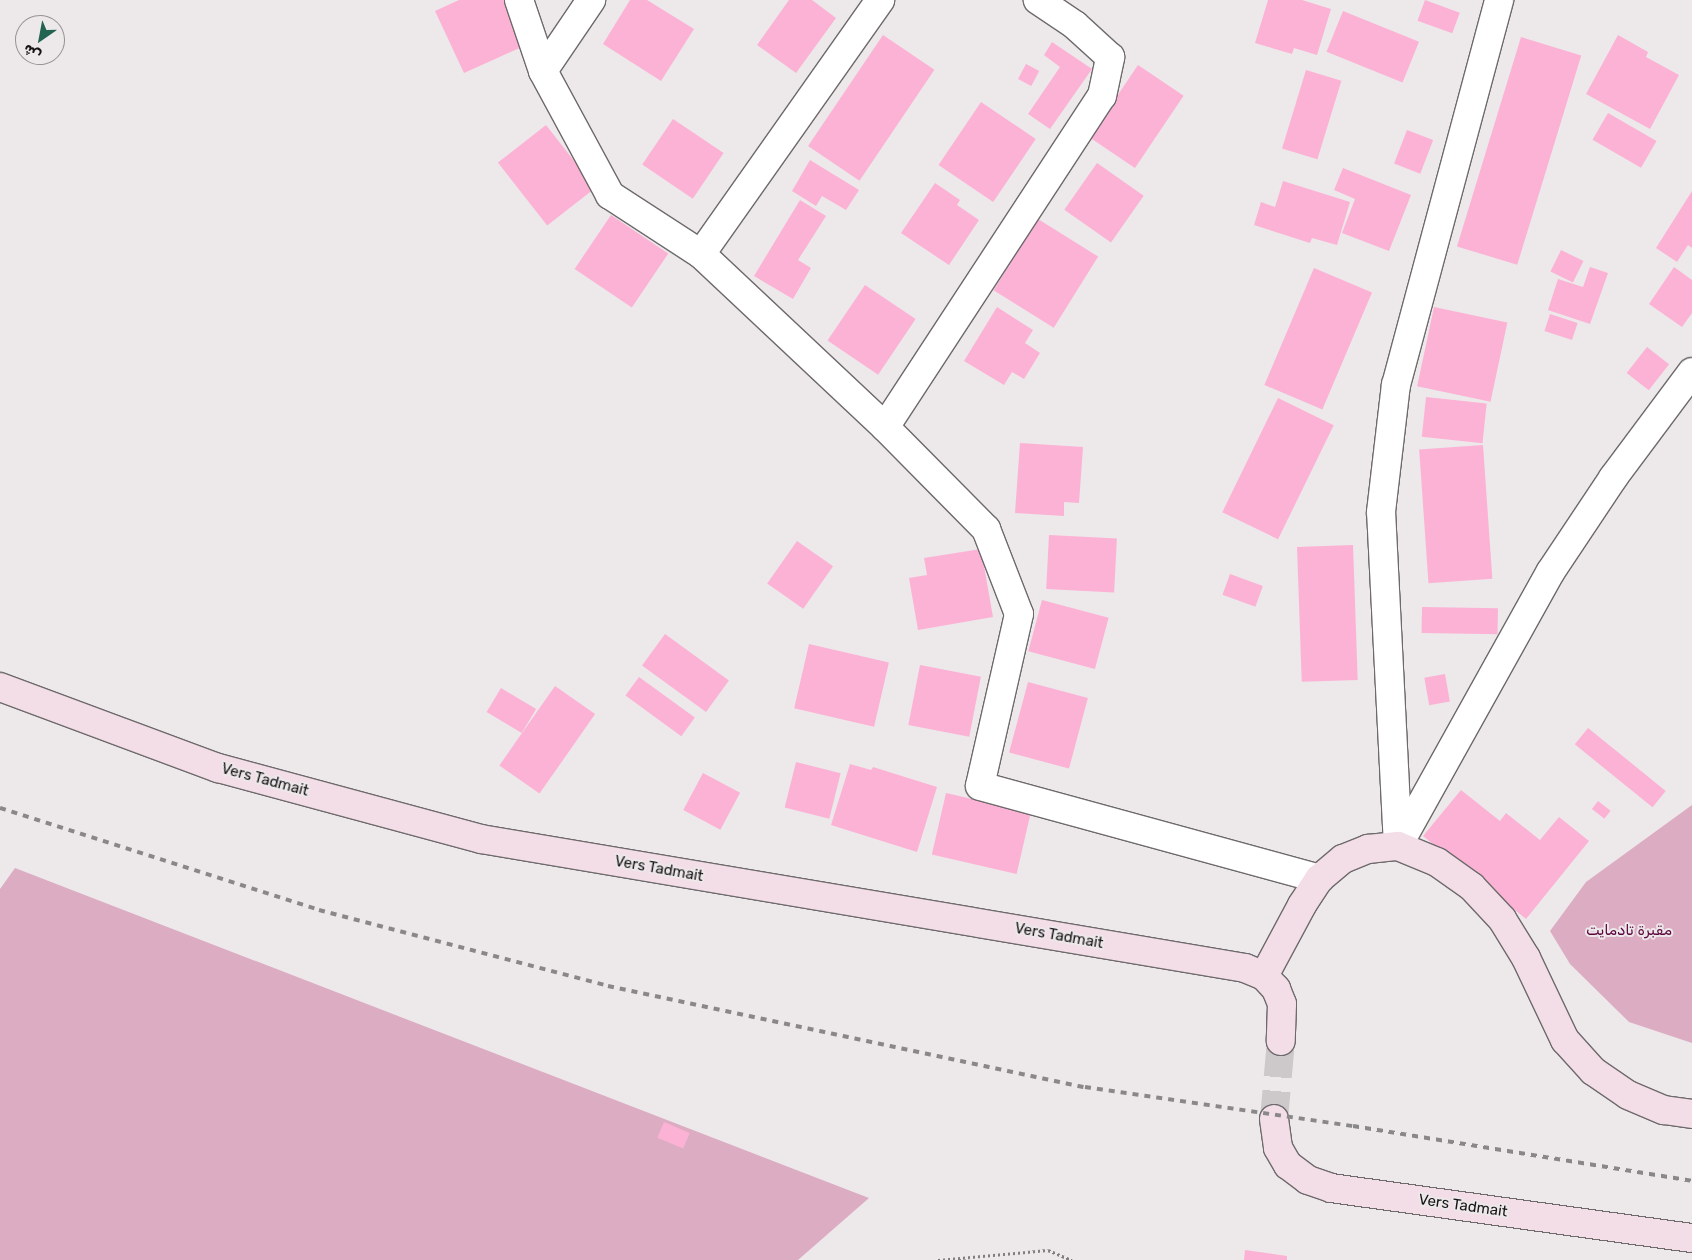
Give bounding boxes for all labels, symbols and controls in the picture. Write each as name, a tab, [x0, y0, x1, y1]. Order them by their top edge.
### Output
north arrow	[15, 15, 65, 65]
text: ش	[20, 40, 44, 64]
street label: Vers Tadmait	[219, 760, 311, 800]
street label: Vers Tadmait	[613, 852, 705, 886]
street label: Vers Tadmait	[1013, 919, 1105, 953]
park label: مقبرة تادمايت	[1586, 922, 1672, 940]
street label: Vers Tadmait	[1417, 1191, 1509, 1221]

